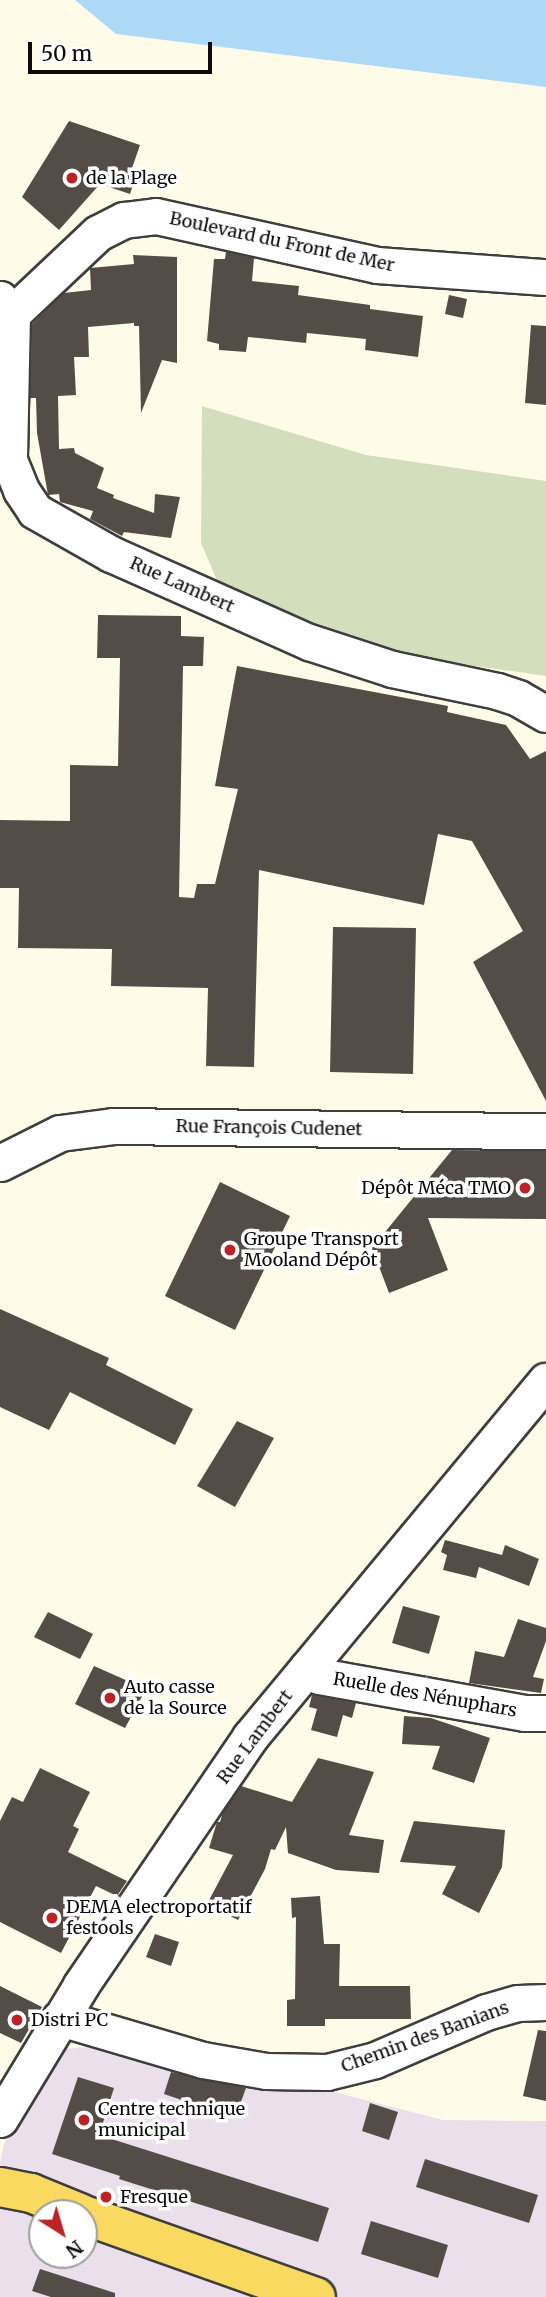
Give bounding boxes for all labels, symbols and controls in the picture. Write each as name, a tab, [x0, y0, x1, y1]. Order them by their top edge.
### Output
scale bar	[32, 28, 215, 72]
text: 50 m	[41, 40, 92, 67]
place label: de la Plage	[86, 167, 177, 189]
marker: de la Plage	[64, 170, 80, 186]
street label: Boulevard du Front de Mer	[168, 208, 396, 276]
street label: Rue Lambert	[126, 552, 238, 618]
street label: Rue François Cudenet	[175, 1116, 363, 1140]
place label: Dépôt Méca TMO	[361, 1177, 511, 1199]
marker: Dépôt Méca TMO	[517, 1180, 533, 1196]
place label: Groupe Transport Mooland Dépôt	[244, 1229, 399, 1272]
marker: Groupe Transport Mooland Dépôt	[222, 1242, 238, 1258]
street label: Ruelle des Nénuphars	[331, 1668, 519, 1722]
place label: Auto casse de la Source	[124, 1677, 227, 1720]
street label: Rue Lambert	[213, 1686, 297, 1788]
marker: Auto casse de la Source	[102, 1690, 118, 1706]
place label: DEMA electroportatif festools	[66, 1897, 252, 1940]
marker: DEMA electroportatif festools	[44, 1910, 60, 1926]
street label: Chemin des Banians	[338, 1997, 512, 2077]
place label: Distri PC	[31, 2009, 108, 2031]
marker: Distri PC	[9, 2012, 25, 2028]
place label: Centre technique municipal	[98, 2099, 245, 2142]
marker: Centre technique municipal	[76, 2112, 92, 2128]
place label: Fresque	[120, 2186, 188, 2208]
marker: Fresque	[98, 2189, 114, 2205]
north arrow	[28, 2199, 98, 2269]
text: N	[61, 2235, 88, 2263]

